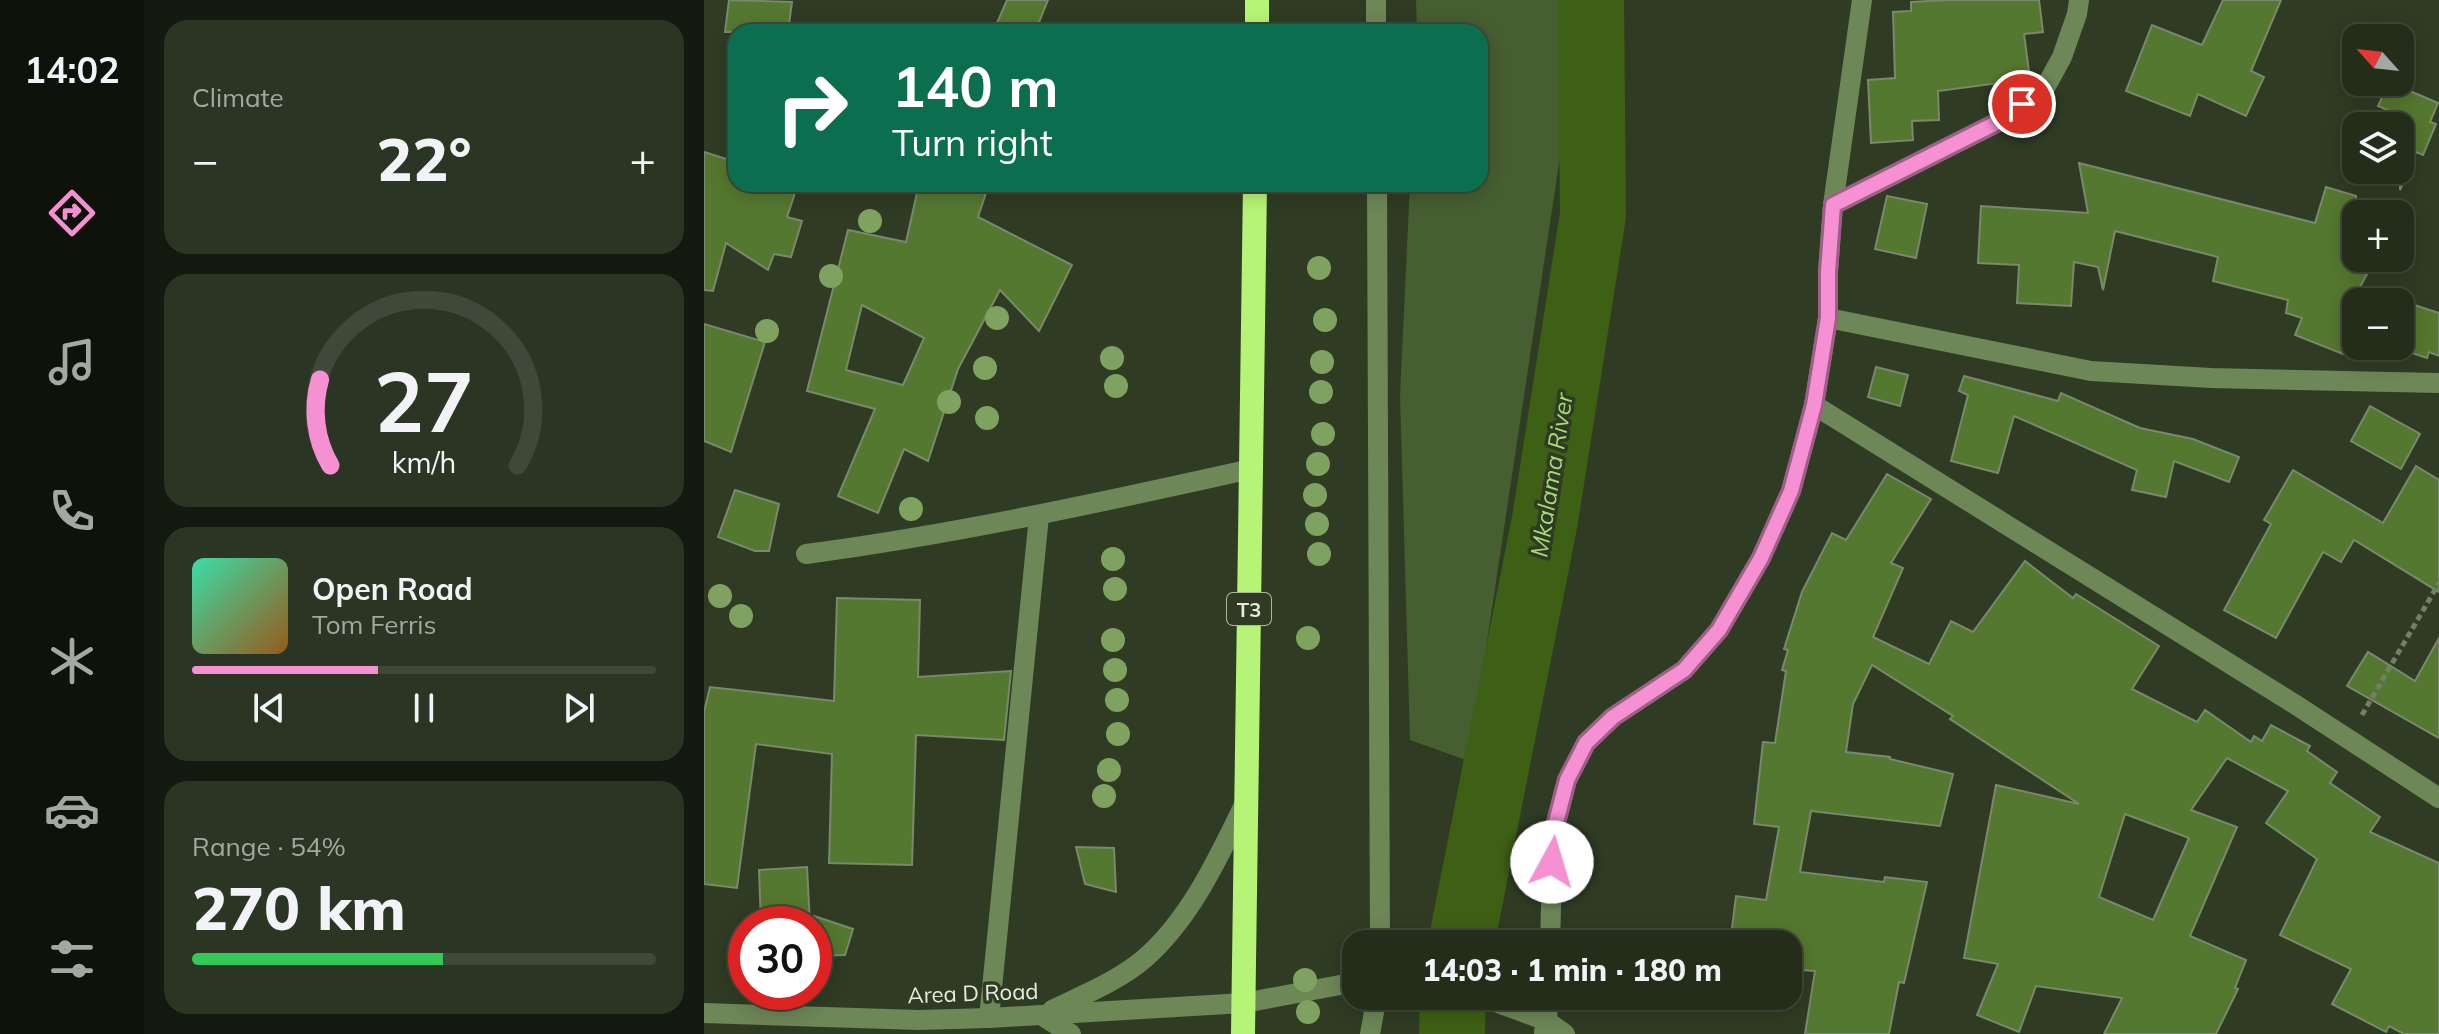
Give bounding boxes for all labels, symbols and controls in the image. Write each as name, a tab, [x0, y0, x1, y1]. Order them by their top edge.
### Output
north arrow	[2342, 24, 2414, 96]
map controls	[2342, 24, 2414, 360]
text: 14:02	[24, 47, 120, 92]
text: 140 m	[892, 51, 1059, 121]
icon: right	[760, 56, 864, 160]
pin	[1988, 70, 2056, 138]
text: Climate	[192, 81, 284, 114]
icon: arrive	[2000, 82, 2044, 126]
button: layers	[2342, 112, 2414, 184]
text: Turn right	[892, 120, 1053, 165]
text: 22°	[376, 121, 472, 196]
text: −	[192, 132, 218, 187]
text: +	[630, 132, 656, 187]
icon: directions	[44, 185, 100, 241]
button: +	[2342, 200, 2414, 272]
button: −	[2342, 288, 2414, 360]
icon: music	[44, 334, 100, 390]
text: 27	[374, 348, 474, 453]
water label: Mkalama River	[1523, 390, 1579, 559]
text: km/h	[392, 444, 456, 480]
icon: phone	[44, 483, 100, 539]
text: Open Road	[312, 570, 473, 608]
road number: T3	[1227, 593, 1271, 625]
text: Tom Ferris	[312, 608, 436, 641]
icon: climate	[44, 633, 100, 689]
icon: previous	[247, 686, 291, 730]
icon: pause	[402, 686, 446, 730]
icon: next	[557, 686, 601, 730]
icon: car	[44, 782, 100, 838]
position arrow	[1510, 820, 1594, 904]
text: Range · 54%	[192, 830, 346, 863]
text: 270 km	[192, 870, 406, 945]
speed limit sign: 30	[728, 906, 832, 1010]
icon: filters	[44, 931, 100, 987]
text: 14:03 · 1 min · 180 m	[1422, 951, 1722, 989]
street label: Area D Road	[907, 977, 1039, 1009]

